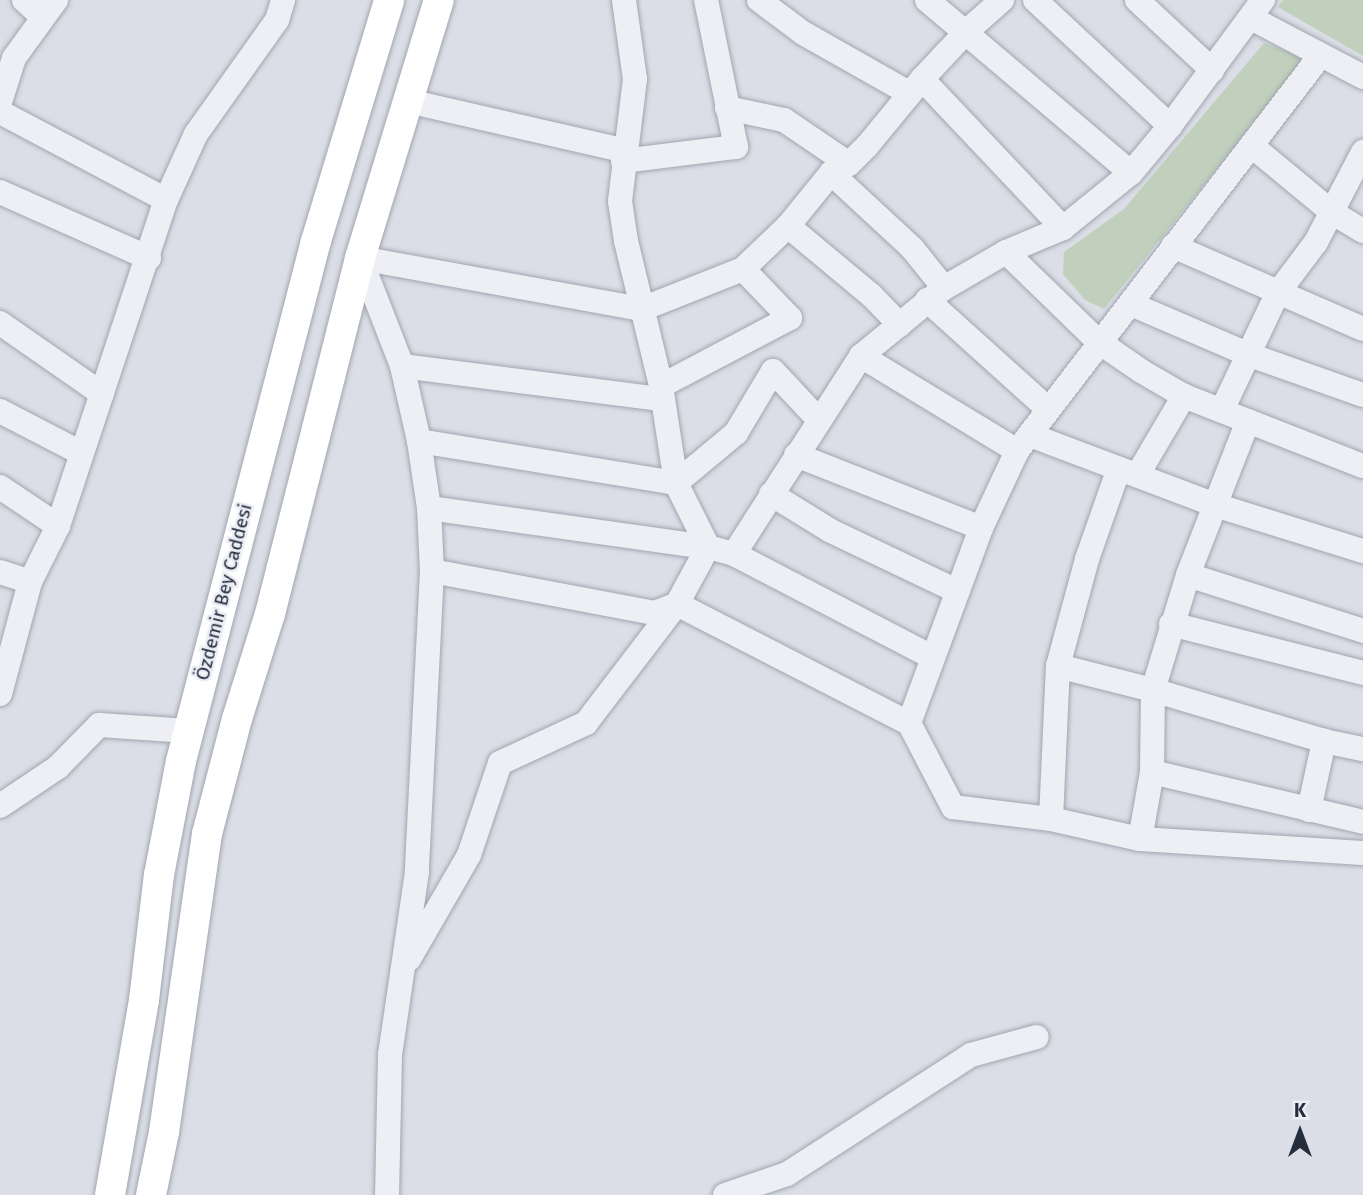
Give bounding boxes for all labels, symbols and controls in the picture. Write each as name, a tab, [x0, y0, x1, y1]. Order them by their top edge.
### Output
street label: Özdemir Bey Caddesi	[191, 501, 257, 683]
north arrow	[1265, 1097, 1335, 1167]
text: K	[1294, 1099, 1306, 1122]

